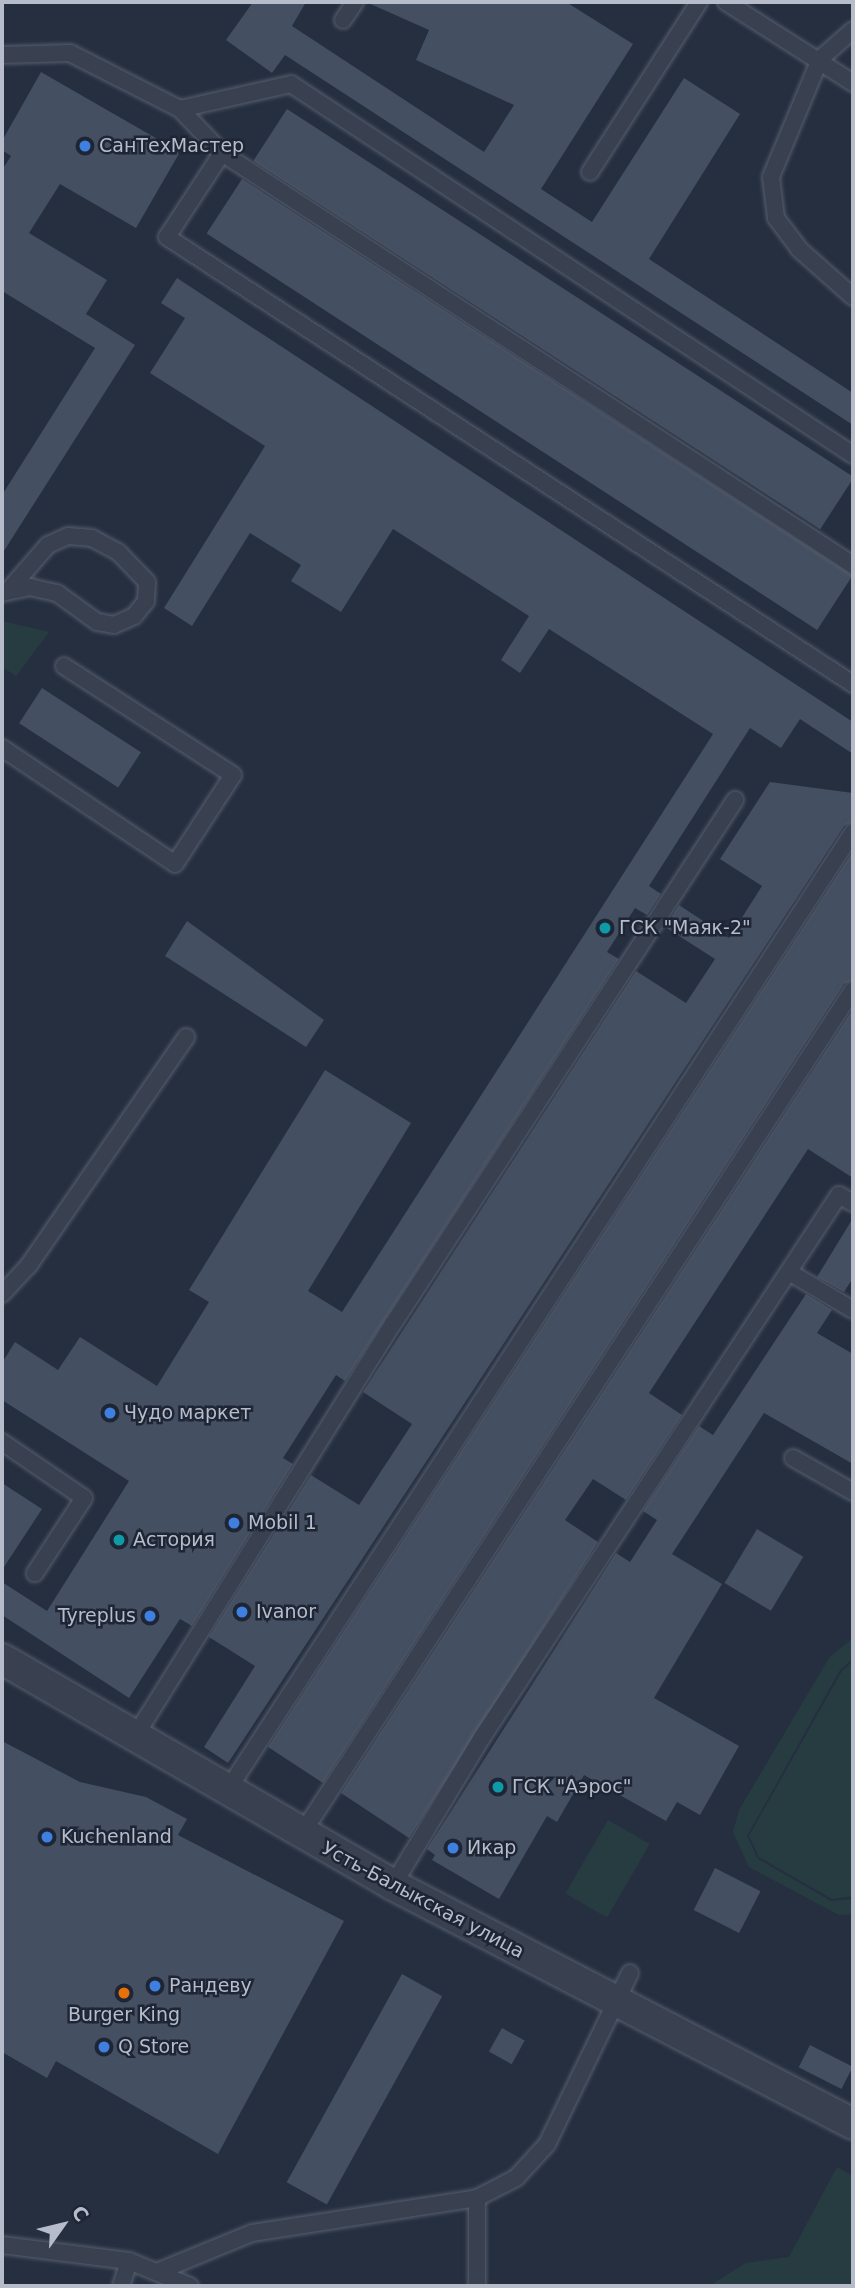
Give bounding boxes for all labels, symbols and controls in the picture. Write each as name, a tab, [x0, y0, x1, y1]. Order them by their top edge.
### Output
place label: СанТехМастер	[99, 135, 244, 157]
marker: СанТехМастер	[77, 138, 93, 154]
place label: ГСК "Маяк-2"	[619, 917, 751, 939]
marker: ГСК "Маяк-2"	[597, 920, 613, 936]
place label: Чудо маркет	[124, 1402, 251, 1424]
marker: Чудо маркет	[102, 1405, 118, 1421]
place label: Mobil 1	[248, 1512, 317, 1534]
marker: Mobil 1	[226, 1515, 242, 1531]
place label: Астория	[133, 1529, 215, 1551]
marker: Астория	[111, 1532, 127, 1548]
place label: Ivanor	[256, 1601, 316, 1623]
marker: Ivanor	[234, 1604, 250, 1620]
place label: Tyreplus	[58, 1605, 136, 1627]
marker: Tyreplus	[142, 1608, 158, 1624]
place label: ГСК "Аэрос"	[512, 1776, 631, 1798]
marker: ГСК "Аэрос"	[490, 1779, 506, 1795]
place label: Kuchenland	[61, 1826, 172, 1848]
marker: Kuchenland	[39, 1829, 55, 1845]
street label: Усть-Балыкская улица	[318, 1837, 528, 1963]
place label: Икар	[467, 1837, 516, 1859]
marker: Икар	[445, 1840, 461, 1856]
place label: Рандеву	[169, 1975, 252, 1997]
marker: Рандеву	[147, 1978, 163, 1994]
marker: Burger King	[116, 1985, 132, 2001]
place label: Burger King	[68, 2004, 180, 2026]
place label: Q Store	[118, 2036, 189, 2058]
marker: Q Store	[96, 2039, 112, 2055]
north arrow	[28, 2190, 98, 2260]
text: С	[67, 2201, 93, 2225]

